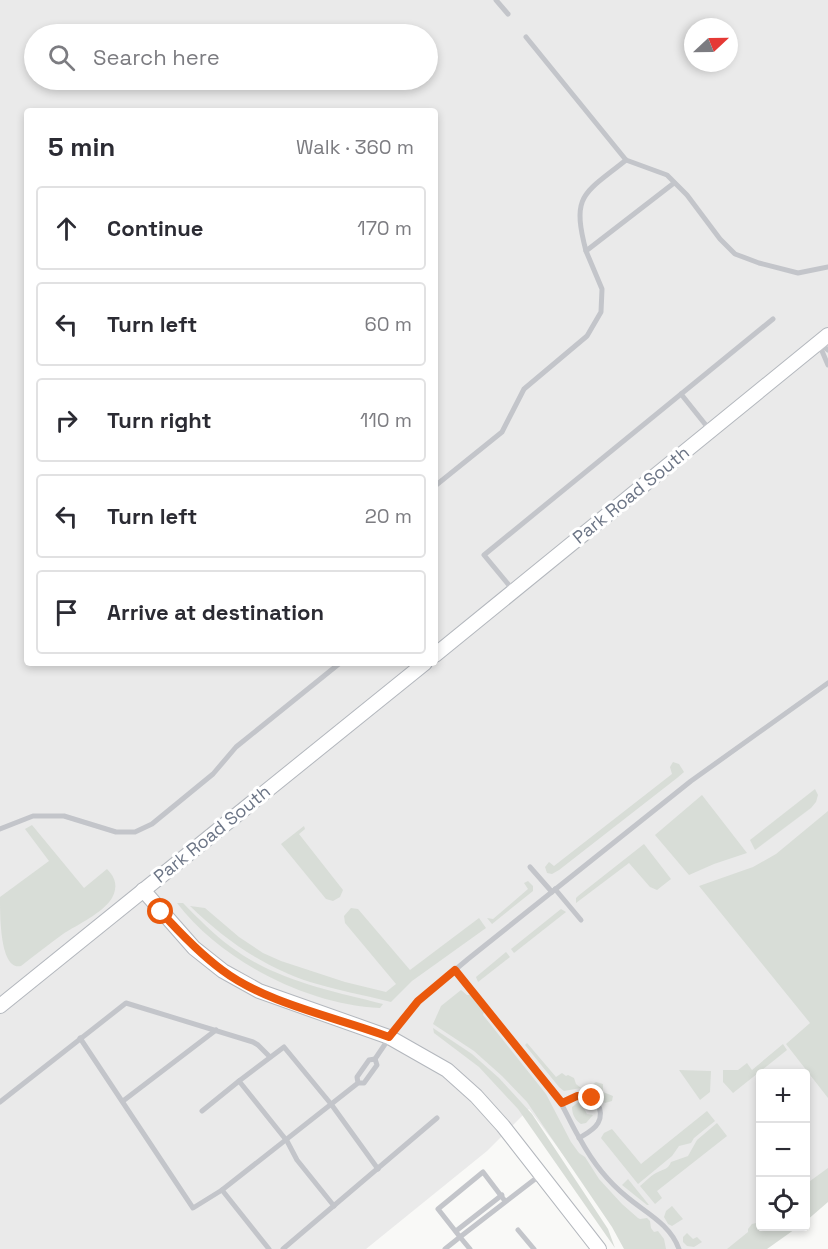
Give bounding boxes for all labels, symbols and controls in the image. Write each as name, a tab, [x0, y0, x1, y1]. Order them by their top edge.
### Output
north arrow	[684, 18, 738, 72]
search box	[24, 24, 438, 90]
icon: search	[45, 41, 78, 74]
text: Search here	[93, 43, 220, 71]
text: 5 min	[48, 130, 115, 164]
text: Walk · 360 m	[296, 134, 414, 160]
icon: ahead	[50, 212, 83, 245]
text: Continue	[107, 214, 203, 242]
text: 170 m	[357, 215, 412, 241]
icon: left	[50, 308, 83, 341]
text: Turn left	[107, 310, 197, 338]
text: 60 m	[365, 311, 412, 337]
icon: right	[50, 404, 83, 437]
text: Turn right	[107, 406, 212, 434]
text: 110 m	[360, 407, 412, 433]
street label: Park Road South	[568, 441, 694, 549]
icon: left	[50, 500, 83, 533]
text: Turn left	[107, 502, 197, 530]
text: 20 m	[365, 503, 412, 529]
icon: arrive	[50, 596, 83, 629]
text: Arrive at destination	[107, 598, 324, 626]
street label: Park Road South	[149, 780, 275, 888]
route start	[147, 898, 173, 924]
map controls	[756, 1069, 810, 1231]
button: +	[756, 1069, 810, 1123]
route end	[578, 1084, 604, 1110]
button: −	[756, 1123, 810, 1177]
button: locate	[756, 1177, 810, 1231]

